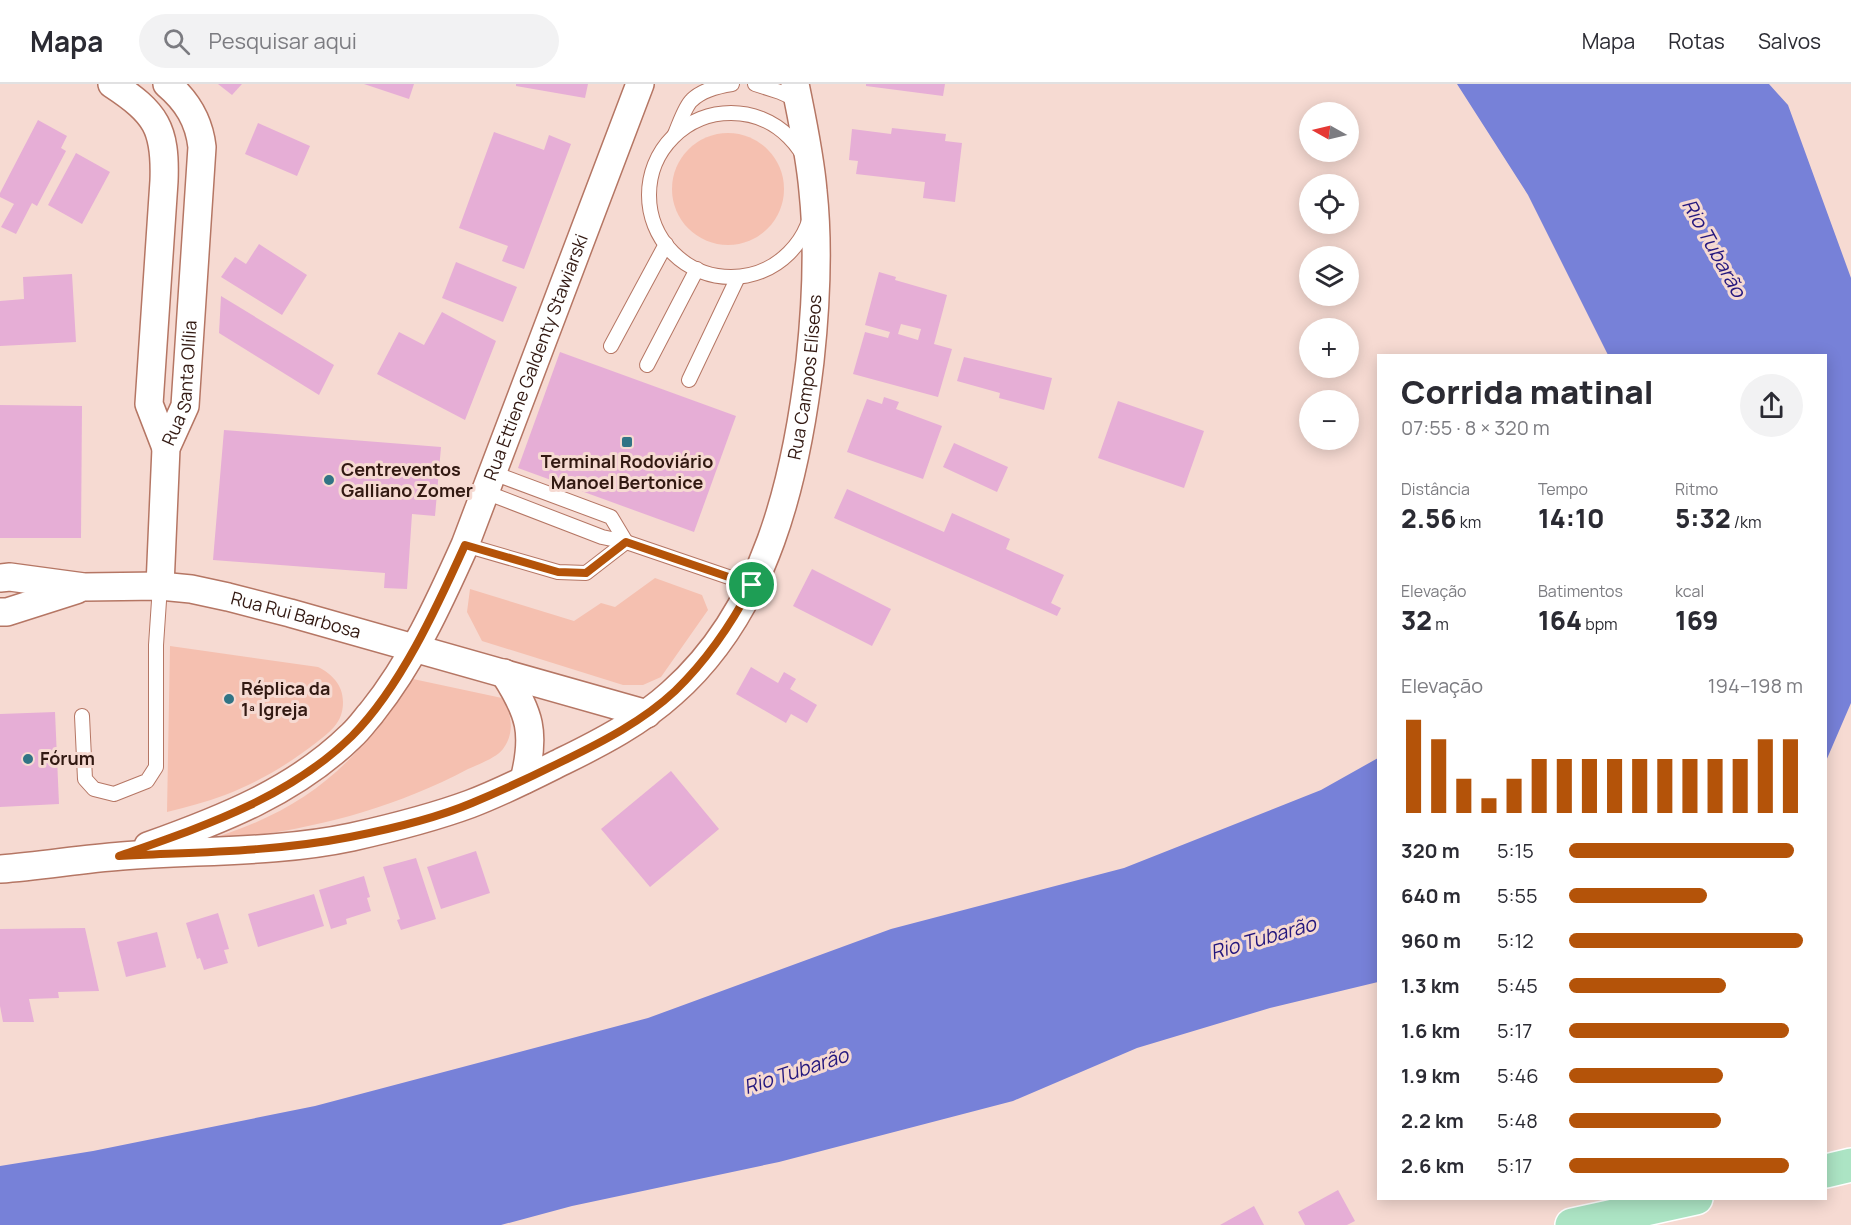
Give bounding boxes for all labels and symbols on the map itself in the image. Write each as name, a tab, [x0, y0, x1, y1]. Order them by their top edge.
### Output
north arrow	[1299, 102, 1359, 162]
water label: Rio Tubarão	[1676, 194, 1753, 303]
street label: Rua Ettiene Galdenty Stawiarski	[478, 230, 593, 484]
street label: Rua Campos Elíseos	[781, 294, 826, 462]
street label: Rua Santa Olília	[156, 319, 202, 449]
marker: Terminal Rodoviário Manoel Bertonice	[620, 435, 634, 449]
place label: Terminal Rodoviário Manoel Bertonice	[541, 449, 713, 494]
place label: Centreventos Galliano Zomer	[341, 457, 473, 502]
marker: Centreventos Galliano Zomer	[322, 473, 336, 487]
pin	[726, 559, 777, 610]
street label: Rua Rui Barbosa	[229, 585, 364, 643]
place label: Réplica da 1ª Igreja	[241, 676, 330, 721]
marker: Réplica da 1ª Igreja	[222, 692, 236, 706]
place label: Fórum	[40, 746, 95, 770]
marker: Fórum	[21, 752, 35, 766]
water label: Rio Tubarão	[1207, 909, 1320, 965]
water label: Rio Tubarão	[740, 1041, 853, 1100]

